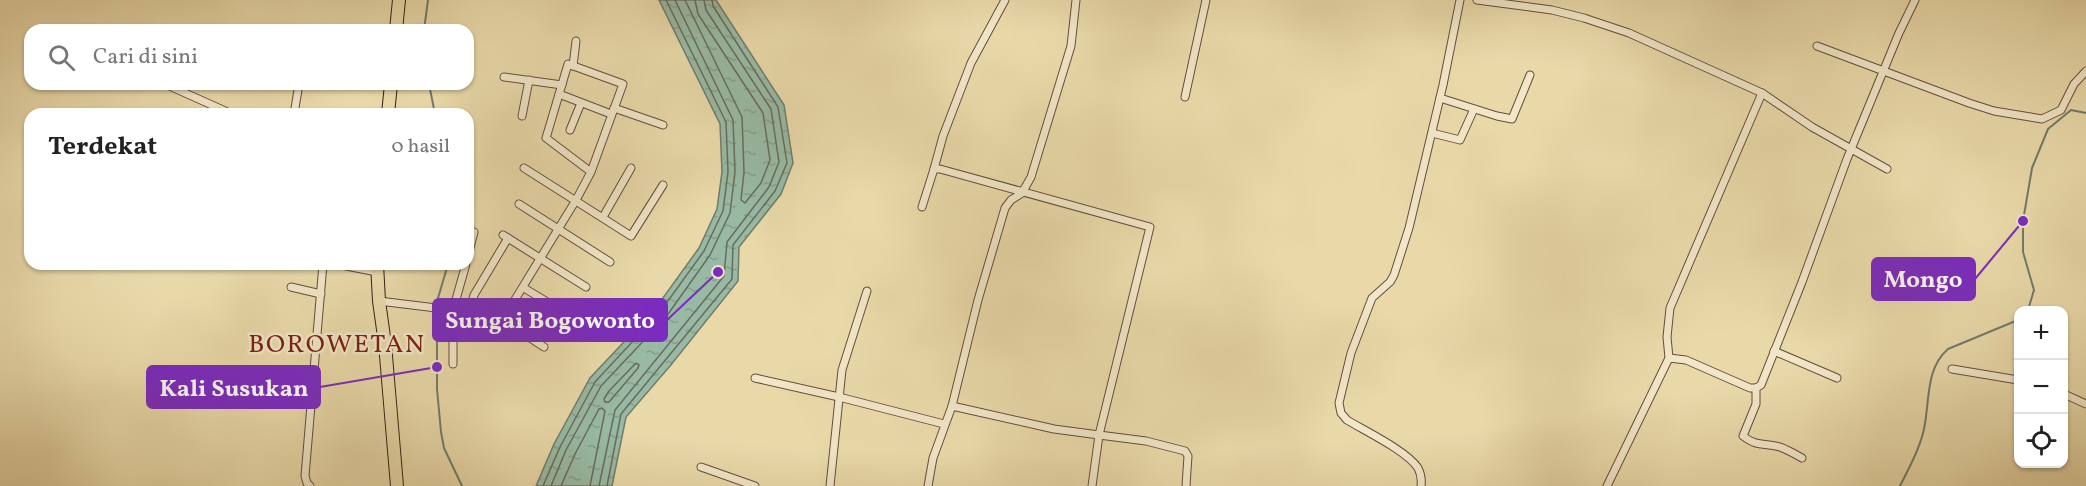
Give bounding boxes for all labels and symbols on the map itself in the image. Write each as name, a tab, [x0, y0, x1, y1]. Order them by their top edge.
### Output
callout: Mongo	[1872, 258, 1975, 300]
text: Mongo	[1883, 264, 1963, 298]
callout: Sungai Bogowonto	[433, 299, 667, 341]
text: Sungai Bogowonto	[445, 305, 655, 339]
district label: BOROWETAN	[248, 327, 426, 363]
callout: Kali Susukan	[147, 366, 320, 408]
text: Kali Susukan	[159, 373, 309, 407]

